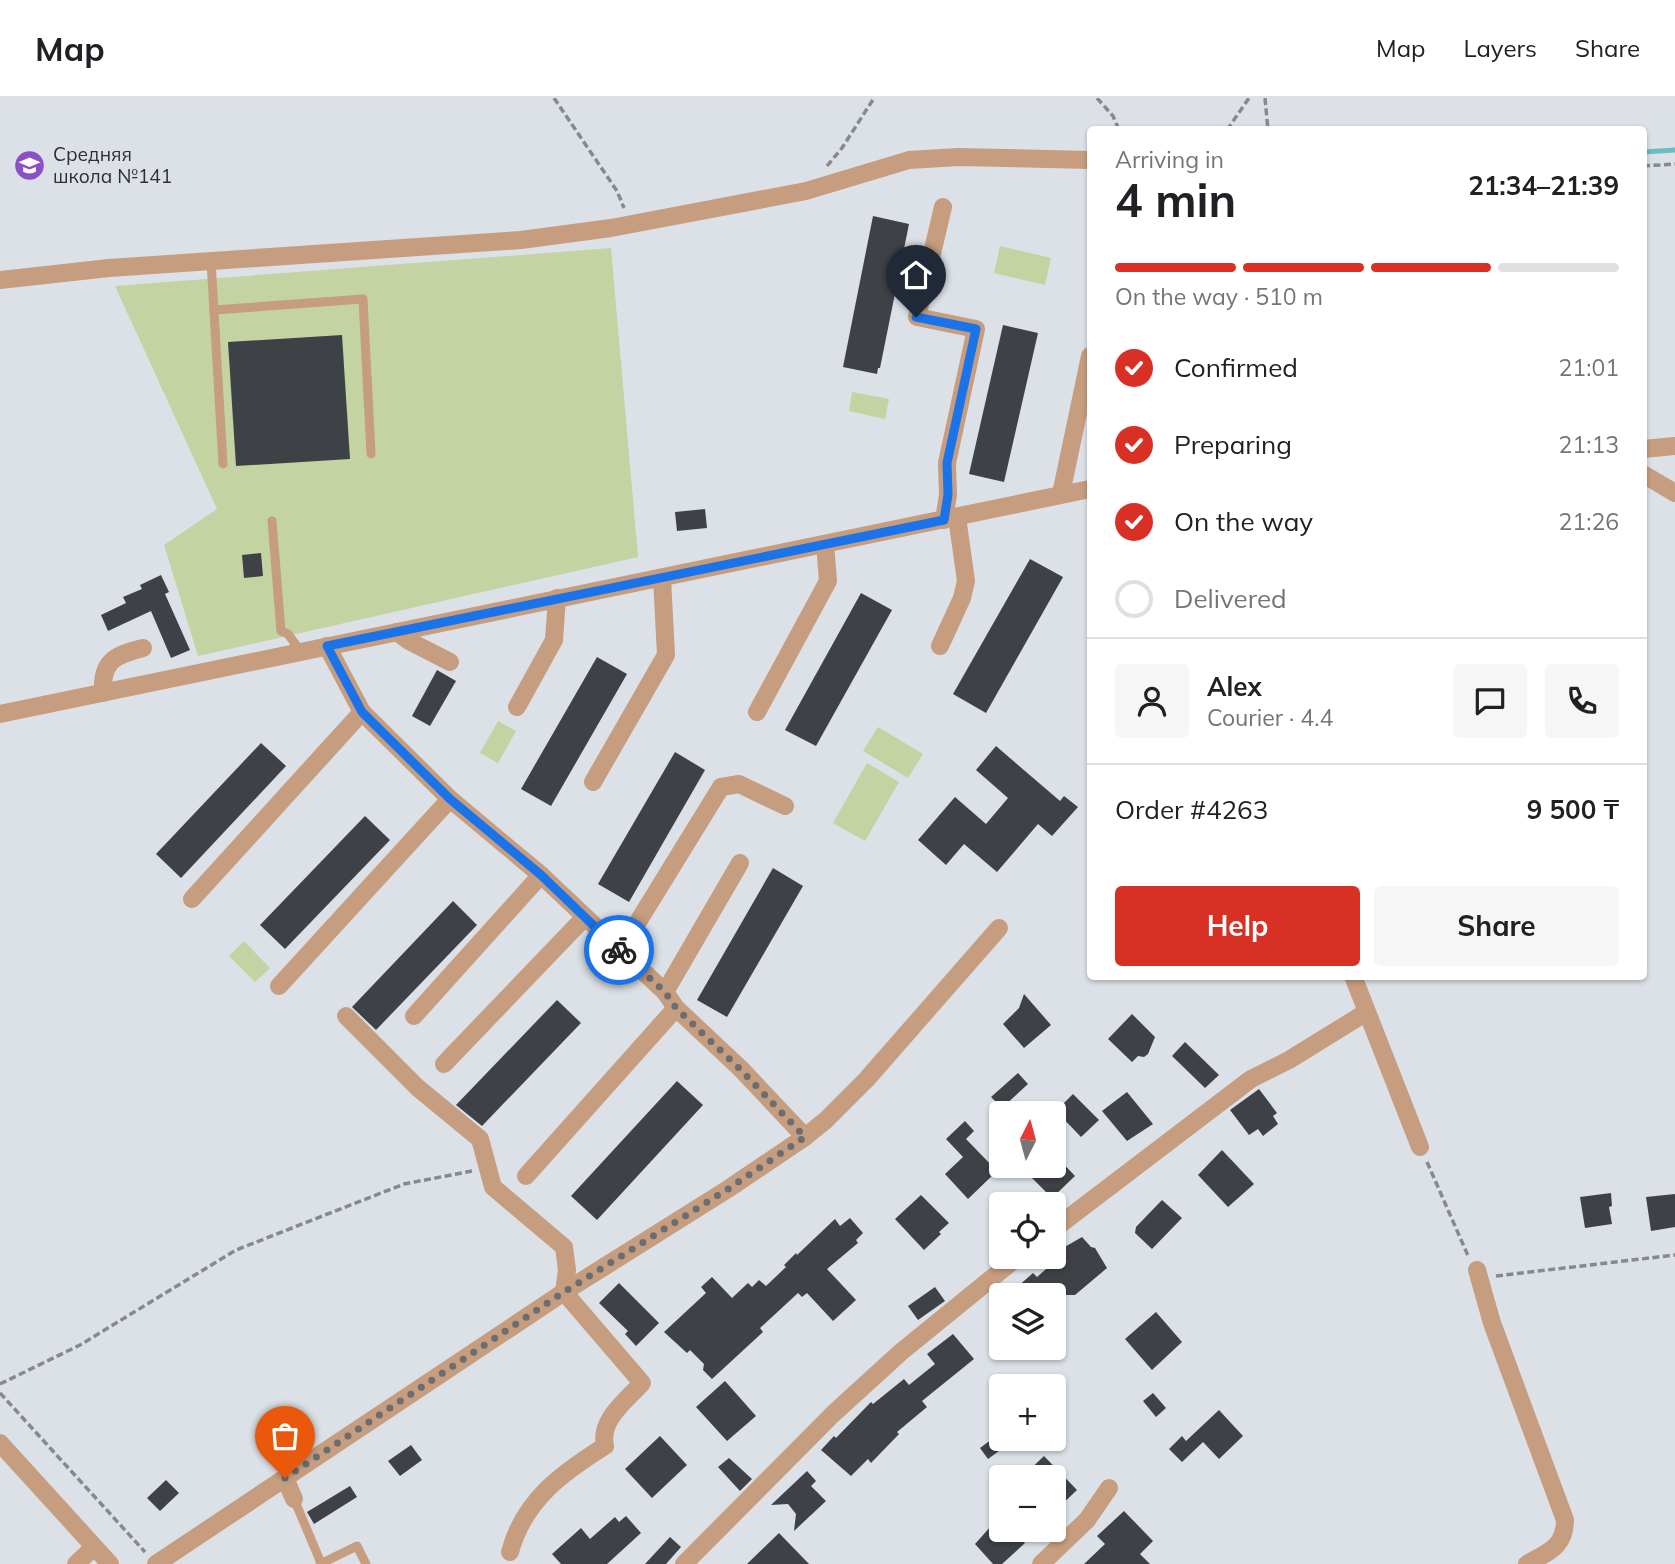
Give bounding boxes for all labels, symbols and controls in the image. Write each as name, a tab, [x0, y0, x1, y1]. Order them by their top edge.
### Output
text: Map	[35, 28, 105, 69]
text: Map	[1376, 33, 1425, 63]
text: Layers	[1463, 33, 1537, 63]
text: Share	[1575, 33, 1640, 63]
place label: Средняя школа №141	[53, 142, 172, 188]
text: Arriving in	[1115, 145, 1224, 174]
school or university icon: Средняя школа №141	[13, 148, 47, 182]
text: 21:34–21:39	[1468, 169, 1619, 202]
text: 4 min	[1115, 171, 1236, 229]
pin	[886, 245, 946, 317]
icon: home	[897, 256, 935, 294]
text: On the way · 510 m	[1115, 282, 1323, 311]
icon: check	[1115, 349, 1153, 387]
text: Confirmed	[1174, 351, 1298, 384]
text: 21:01	[1559, 353, 1619, 382]
icon: check	[1115, 426, 1153, 464]
text: Preparing	[1174, 428, 1292, 461]
text: 21:13	[1559, 430, 1619, 459]
icon: check	[1115, 503, 1153, 541]
text: On the way	[1174, 505, 1313, 538]
text: 21:26	[1559, 507, 1619, 536]
text: Delivered	[1174, 582, 1287, 615]
button: person	[1115, 664, 1189, 738]
button: chat	[1453, 664, 1527, 738]
button: phone	[1545, 664, 1619, 738]
text: Alex	[1207, 670, 1262, 703]
text: Courier · 4.4	[1207, 703, 1333, 732]
text: Order #4263	[1115, 793, 1268, 826]
text: 9 500 ₸	[1527, 793, 1619, 826]
button: Help	[1115, 886, 1360, 966]
button: Share	[1374, 886, 1619, 966]
courier	[584, 915, 654, 985]
icon: bike	[600, 931, 638, 969]
north arrow	[989, 1101, 1066, 1178]
map controls	[989, 1101, 1066, 1542]
button: locate	[989, 1192, 1066, 1269]
button: layers	[989, 1283, 1066, 1360]
button: +	[989, 1374, 1066, 1451]
pin	[255, 1406, 315, 1478]
icon: bag	[266, 1417, 304, 1455]
button: −	[989, 1465, 1066, 1542]

